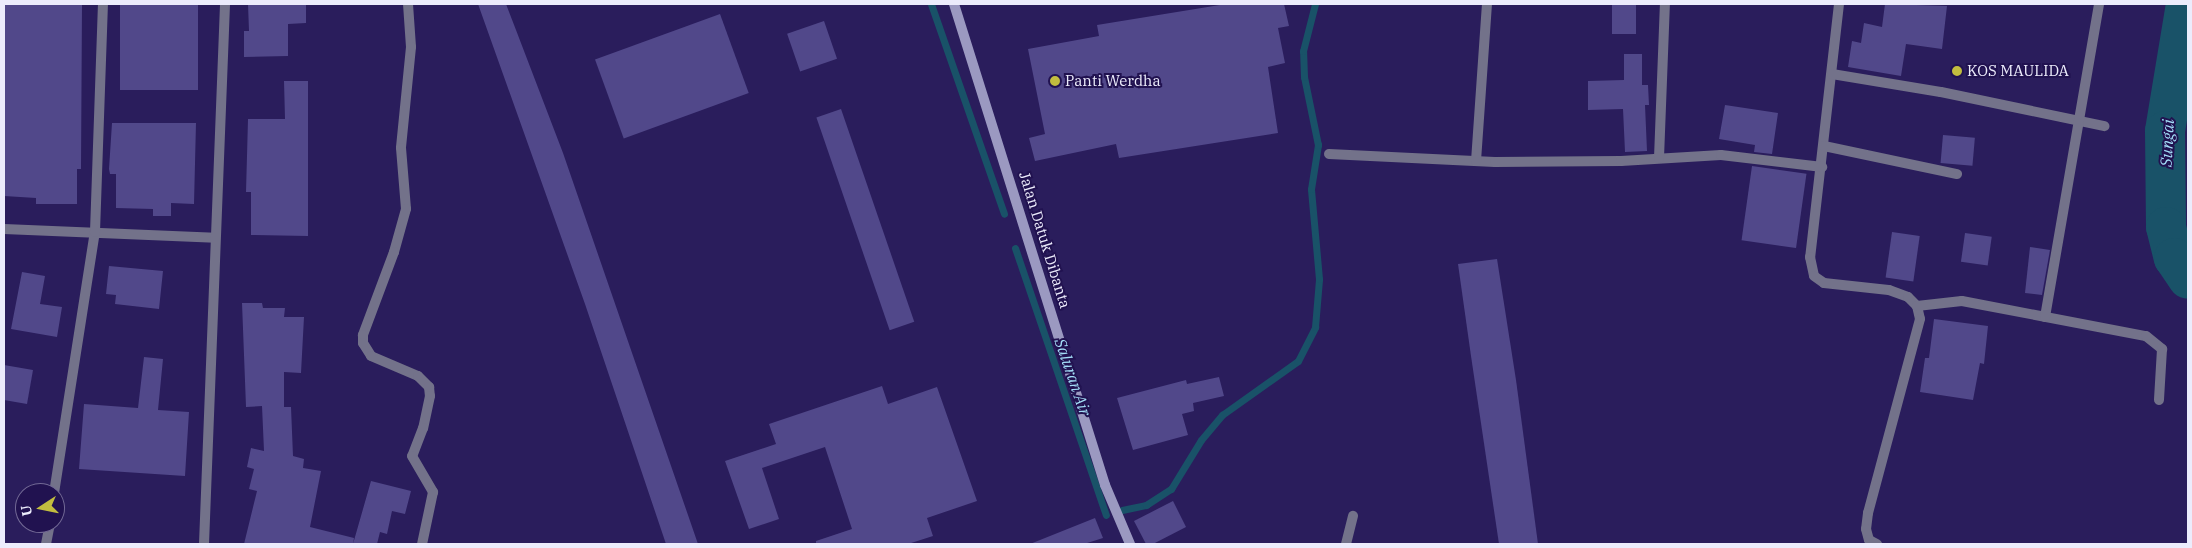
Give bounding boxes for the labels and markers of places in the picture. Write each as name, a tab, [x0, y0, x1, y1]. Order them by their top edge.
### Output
place label: KOS MAULIDA	[1967, 62, 2069, 80]
marker: KOS MAULIDA	[1951, 65, 1963, 77]
place label: Panti Werdha	[1065, 72, 1161, 90]
marker: Panti Werdha	[1049, 75, 1061, 87]

